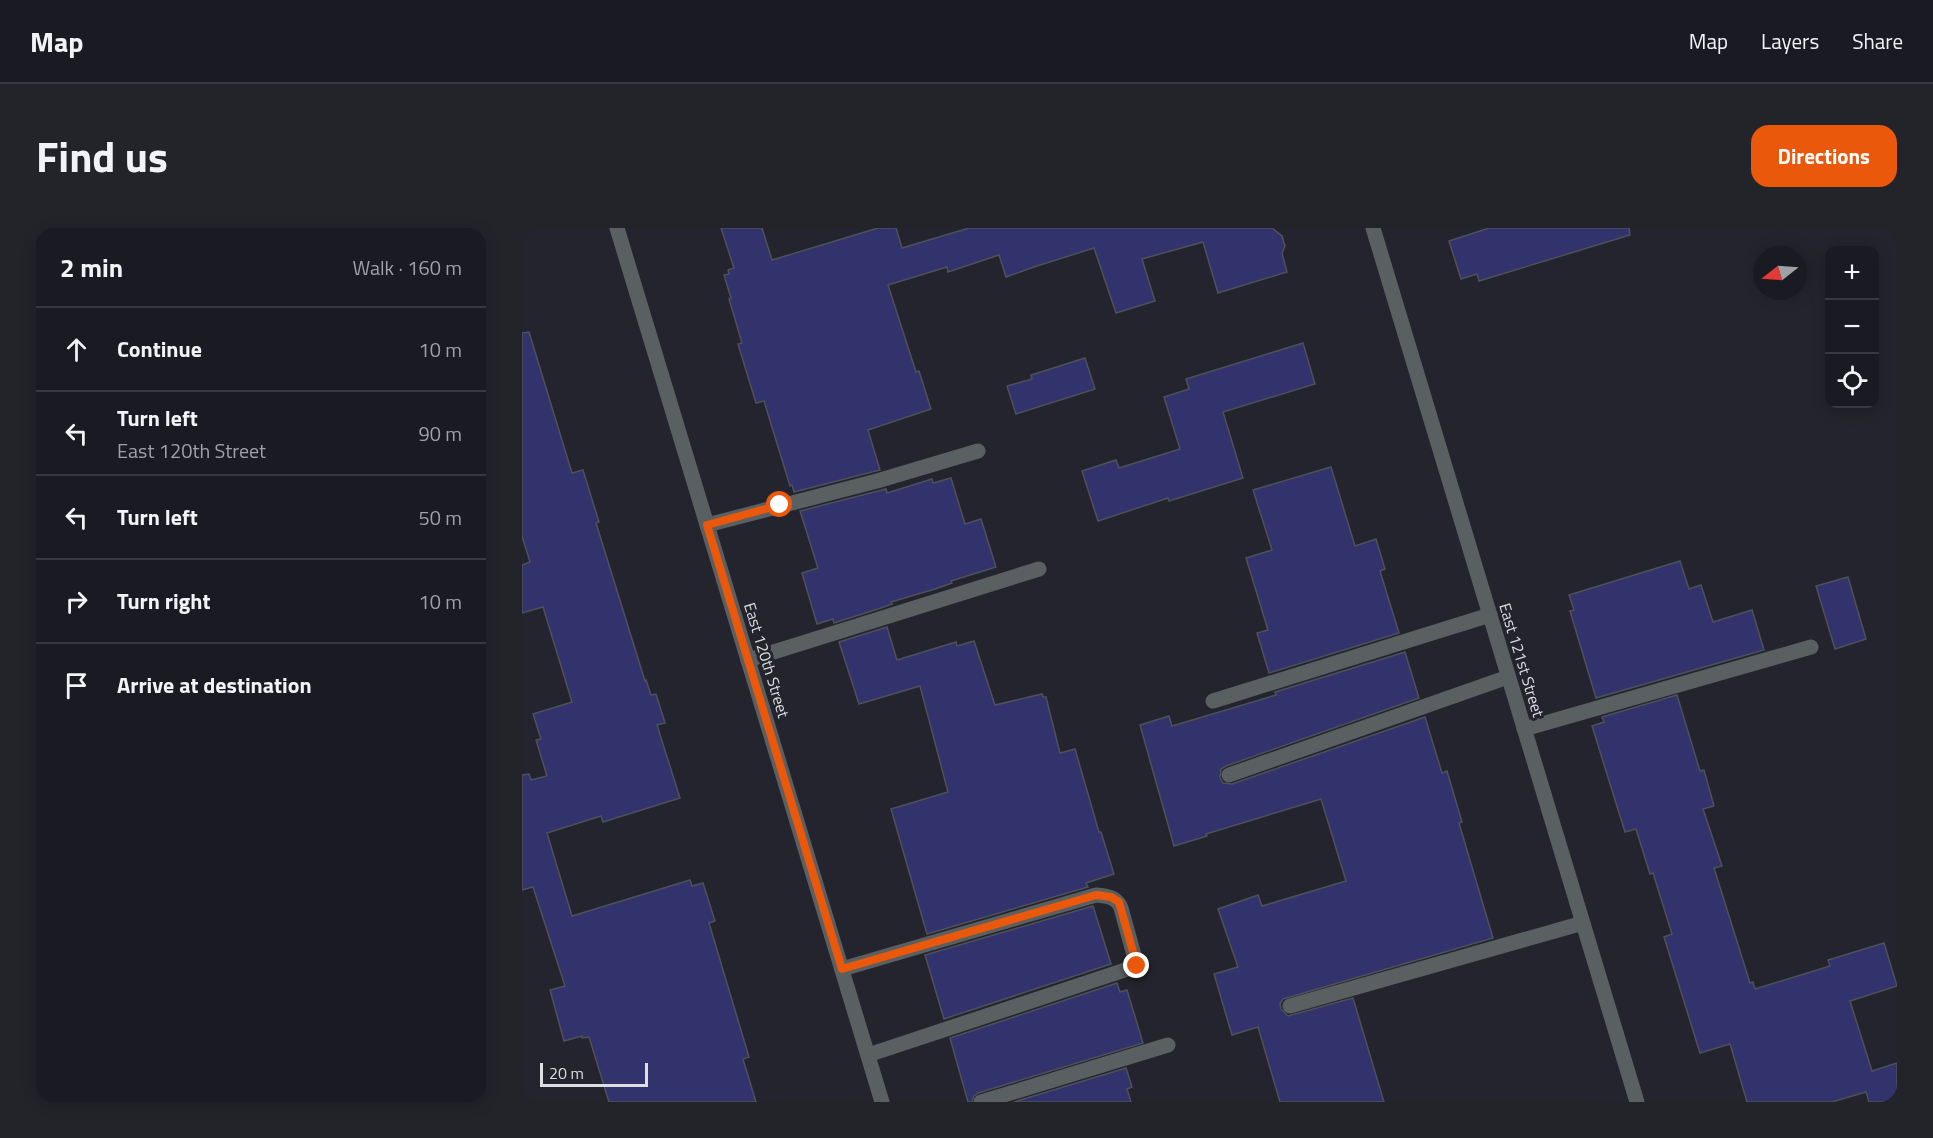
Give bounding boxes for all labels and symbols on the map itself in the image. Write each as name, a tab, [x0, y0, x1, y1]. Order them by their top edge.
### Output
north arrow	[1753, 246, 1807, 300]
route start	[766, 491, 792, 517]
street label: East 120th Street	[738, 599, 796, 721]
street label: East 121st Street	[1493, 600, 1551, 720]
route end	[1123, 952, 1149, 978]
scale bar	[540, 1060, 648, 1088]

